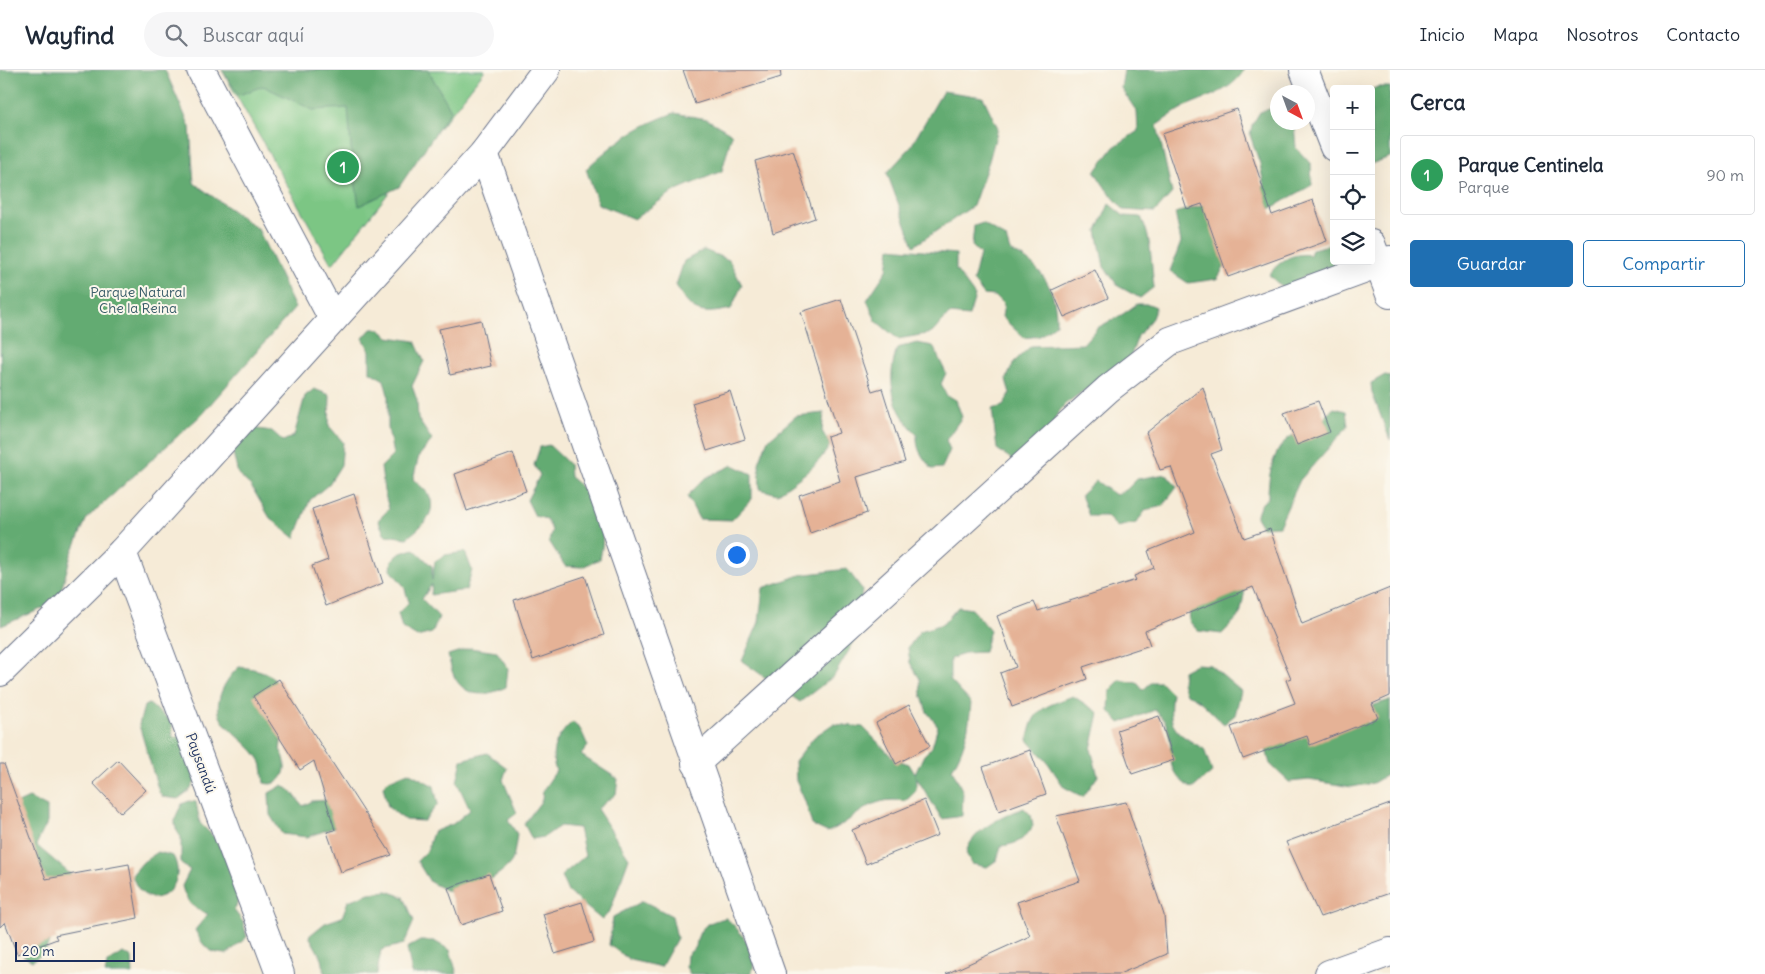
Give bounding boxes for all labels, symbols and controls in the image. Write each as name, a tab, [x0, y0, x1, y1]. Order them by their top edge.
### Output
search box	[144, 12, 494, 57]
text: Wayfind	[25, 20, 114, 50]
icon: search	[162, 21, 190, 49]
text: Buscar aquí	[202, 23, 304, 47]
text: Inicio	[1419, 23, 1465, 46]
text: Mapa	[1493, 23, 1538, 46]
text: Nosotros	[1566, 23, 1638, 46]
text: Contacto	[1666, 23, 1740, 46]
north arrow	[1270, 85, 1315, 130]
map controls	[1330, 85, 1375, 265]
button: +	[1330, 85, 1375, 130]
text: Cerca	[1410, 89, 1465, 116]
button: −	[1330, 130, 1375, 175]
pin: 1	[327, 148, 359, 186]
text: Parque Centinela	[1458, 153, 1604, 177]
text: 1	[1424, 165, 1430, 185]
text: 90 m	[1706, 165, 1744, 185]
button: locate	[1330, 175, 1375, 220]
text: Parque	[1458, 177, 1509, 197]
button: layers	[1330, 220, 1375, 265]
button: Guardar	[1410, 240, 1573, 287]
button: Compartir	[1583, 240, 1745, 287]
park label: Parque Natural Che la Reina	[90, 283, 186, 317]
your location	[724, 542, 750, 568]
street label: Paysandú	[182, 730, 220, 796]
scale bar	[15, 939, 135, 962]
text: 20 m	[22, 942, 55, 960]

